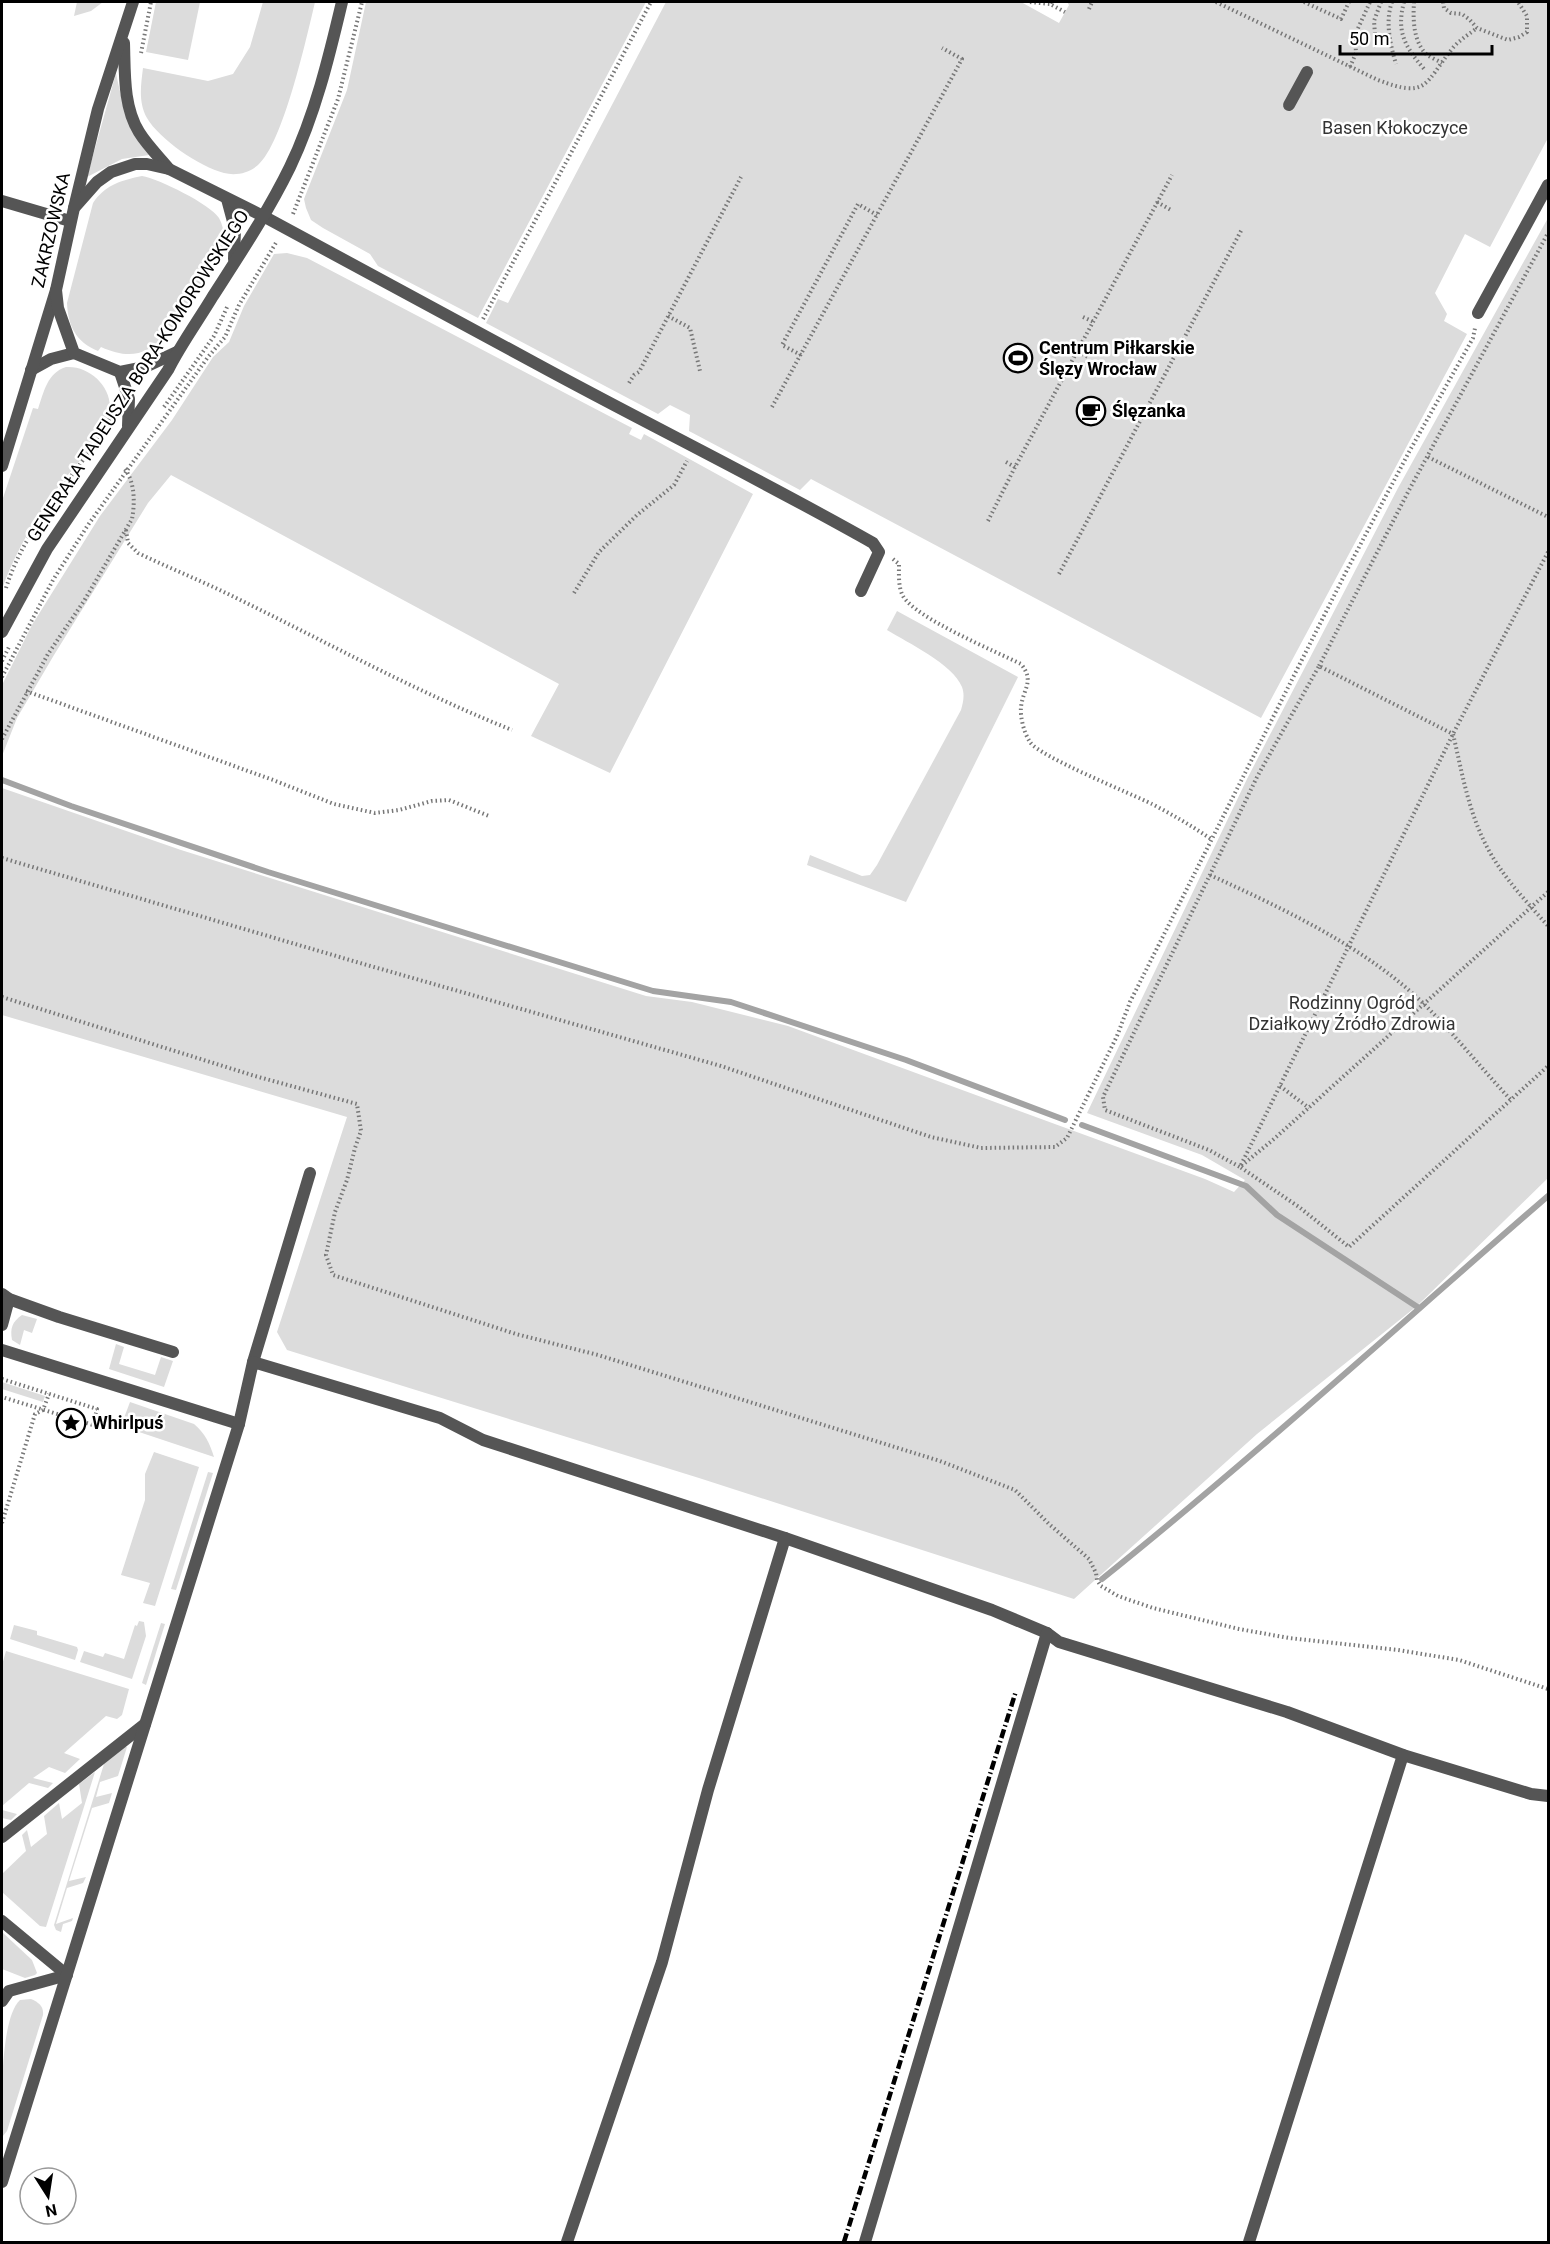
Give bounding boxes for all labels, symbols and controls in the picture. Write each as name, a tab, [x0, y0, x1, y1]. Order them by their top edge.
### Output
scale bar	[1340, 18, 1492, 56]
text: 50 m	[1349, 28, 1389, 49]
park label: Basen Kłokoczyce	[1322, 117, 1468, 138]
street label: ZAKRZOWSKA	[27, 170, 74, 290]
street label: GENERAŁA TADEUSZA BORA-KOMOROWSKIEGO	[22, 206, 253, 546]
place label: Centrum Piłkarskie Ślęzy Wrocław	[1039, 337, 1195, 379]
sports icon: Centrum Piłkarskie Ślęzy Wrocław	[1002, 342, 1034, 374]
cafe icon: Ślęzanka	[1075, 395, 1107, 427]
place label: Ślęzanka	[1112, 400, 1186, 421]
park label: Rodzinny Ogród Działkowy Źródło Zdrowia	[1248, 992, 1456, 1034]
place icon: Whirlpuś	[55, 1407, 87, 1439]
place label: Whirlpuś	[92, 1412, 163, 1433]
north arrow	[18, 2166, 78, 2226]
text: N	[44, 2200, 59, 2221]

